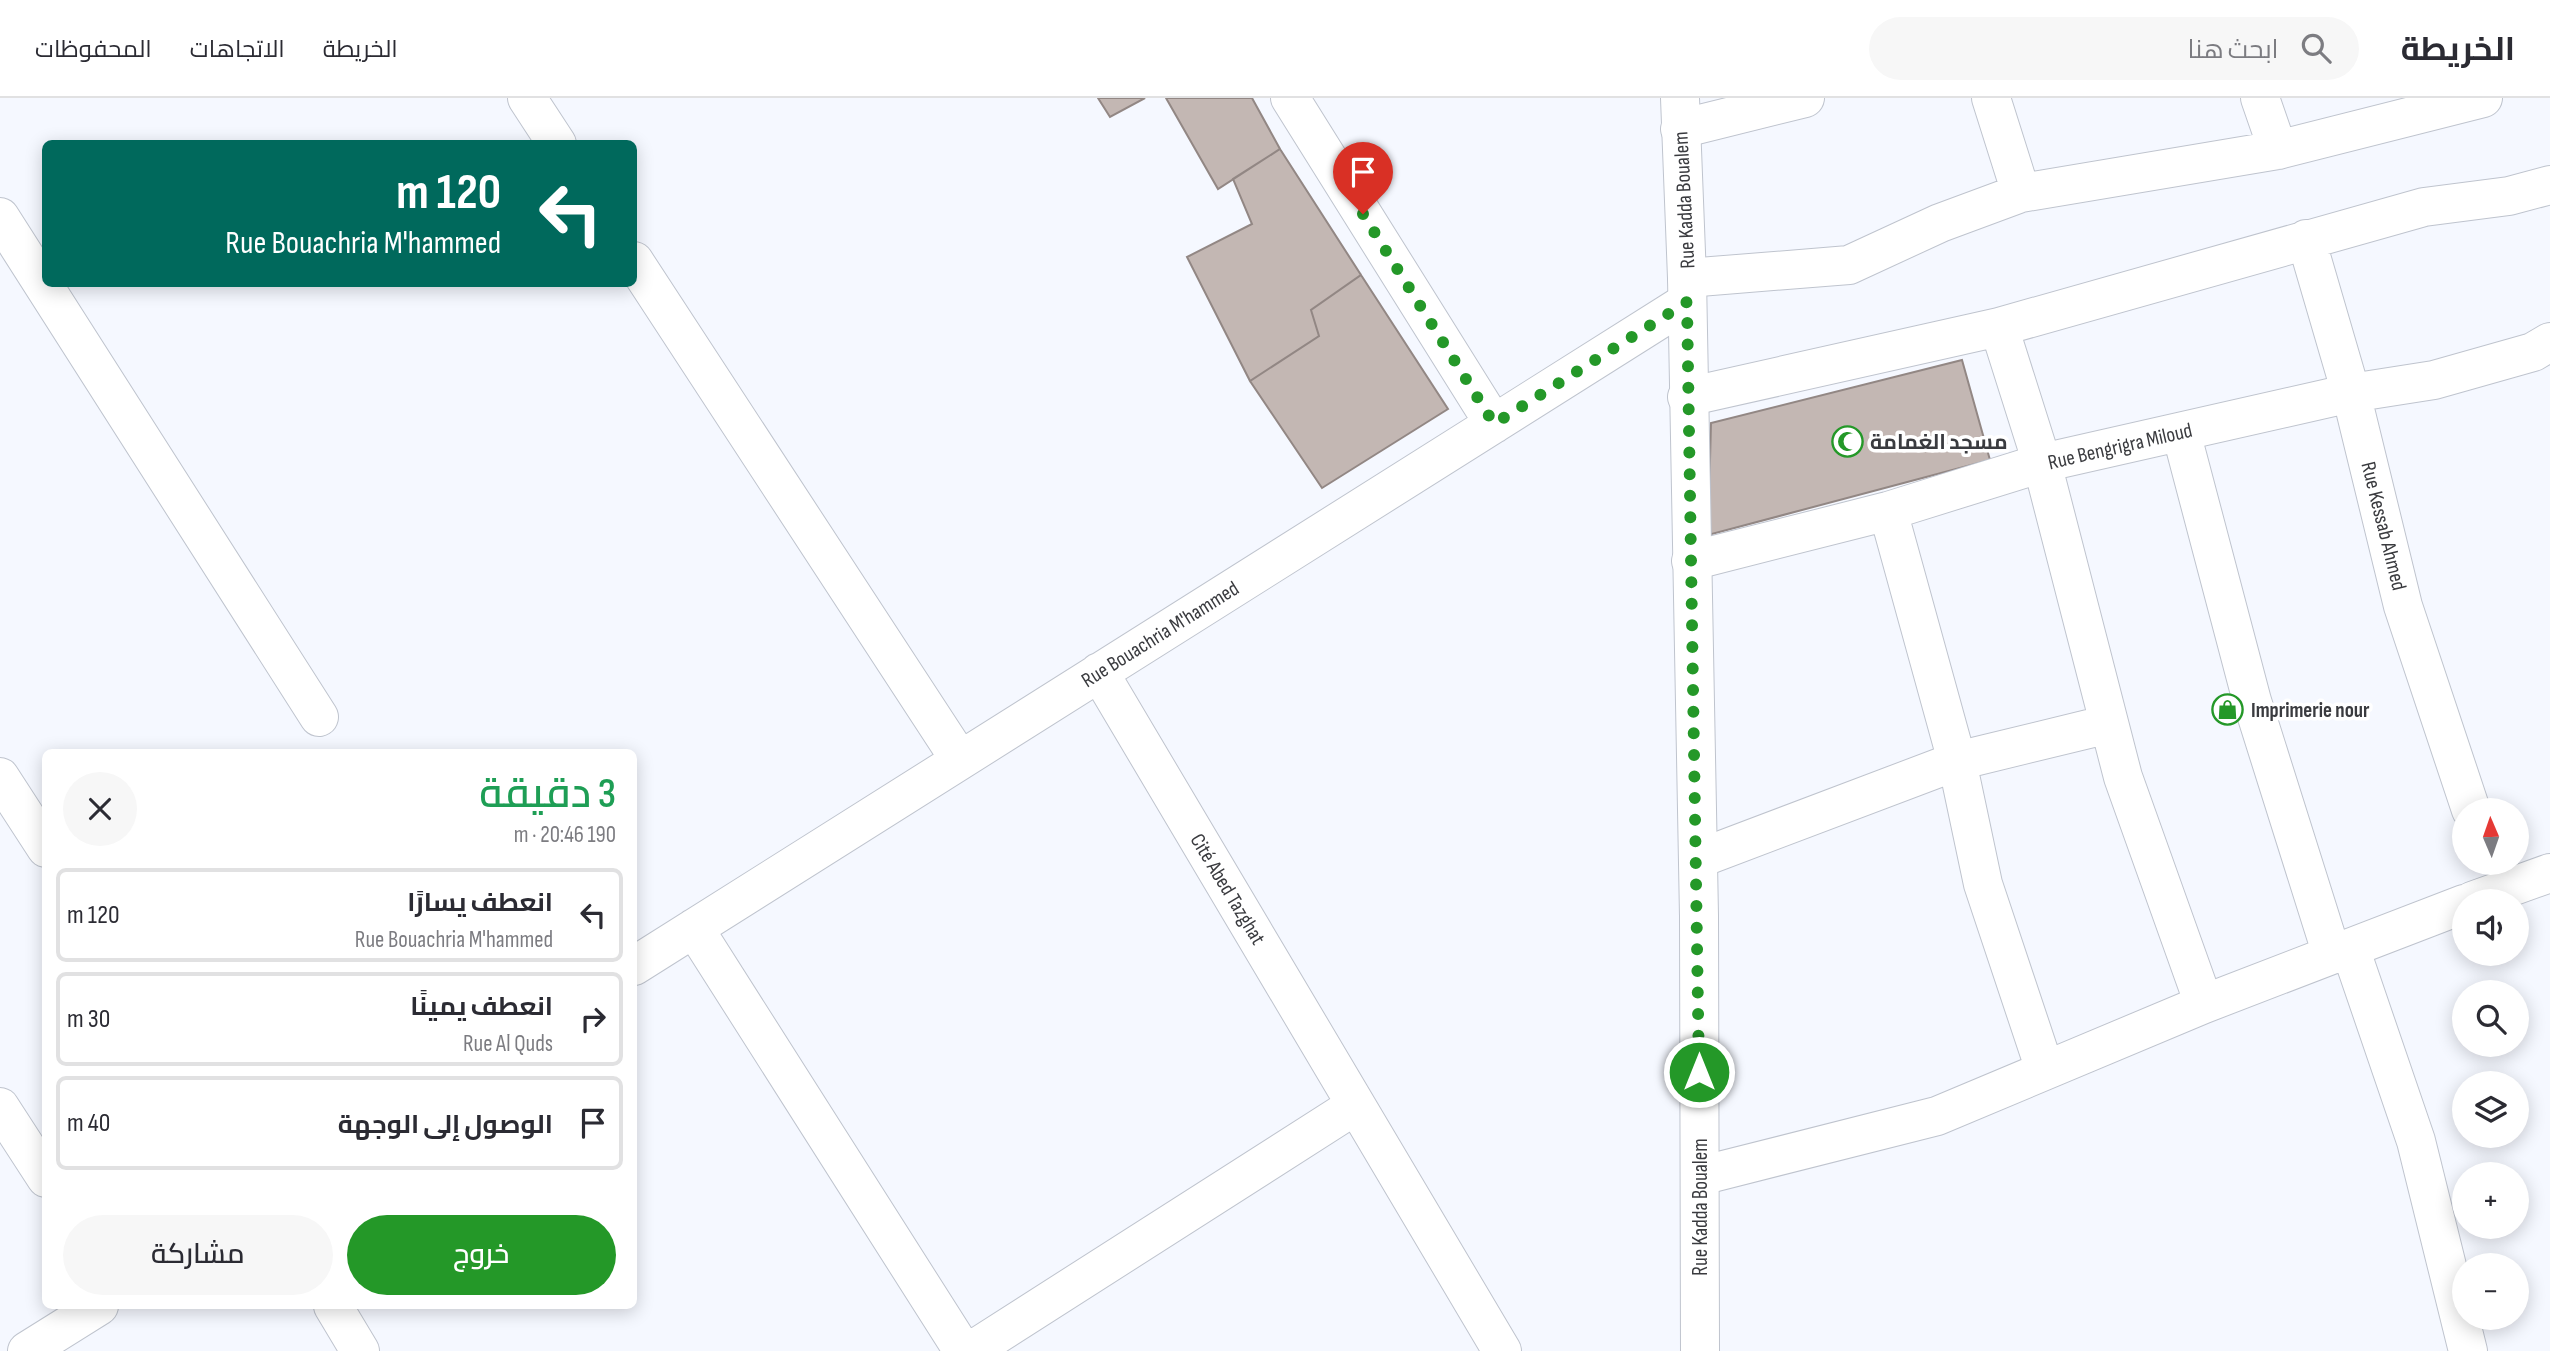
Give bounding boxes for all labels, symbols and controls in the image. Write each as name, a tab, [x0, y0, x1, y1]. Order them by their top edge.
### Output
search box	[1869, 17, 2359, 80]
icon: search	[2297, 29, 2335, 67]
text: الخريطة	[2401, 30, 2515, 70]
text: المحفوظات	[35, 35, 152, 64]
text: الاتجاهات	[190, 35, 285, 64]
text: الخريطة	[323, 35, 398, 64]
text: ابحث هنا	[2188, 35, 2279, 66]
street label: Rue Kadda Boualem	[1668, 131, 1701, 269]
pin	[1333, 142, 1393, 214]
icon: arrive	[1344, 153, 1382, 191]
text: 120 m	[396, 164, 501, 223]
icon: left	[525, 168, 616, 259]
text: Rue Bouachria M'hammed	[225, 224, 501, 263]
street label: Rue Bengrigra Miloud	[2045, 418, 2195, 475]
mosque icon: مسجد الغمامة	[1830, 425, 1864, 459]
place label: مسجد الغمامة	[1870, 430, 2008, 455]
street label: Rue Kessab Ahmed	[2355, 459, 2412, 593]
street label: Rue Bouachria M'hammed	[1077, 576, 1244, 693]
shop icon: Imprimerie nour	[2211, 693, 2245, 727]
place label: Imprimerie nour	[2251, 698, 2370, 723]
text: 3 دقيقة	[479, 769, 616, 820]
button: close	[63, 772, 137, 846]
north arrow	[2452, 798, 2529, 875]
map controls	[2452, 798, 2529, 1330]
text: 190 m · 20:46	[514, 821, 616, 849]
street label: Cité Abed Tazghat	[1185, 829, 1271, 949]
text: انعطف يسارًا	[407, 888, 553, 919]
button: sound	[2452, 889, 2529, 966]
icon: left	[574, 896, 612, 934]
text: 120 m	[67, 900, 120, 931]
text: Rue Bouachria M'hammed	[355, 926, 553, 954]
button: search	[2452, 980, 2529, 1057]
text: انعطف يمينًا	[410, 992, 553, 1023]
icon: right	[574, 1000, 612, 1038]
text: 30 m	[67, 1004, 110, 1035]
text: Rue Al Quds	[463, 1030, 553, 1058]
position arrow	[1662, 1035, 1736, 1109]
button: layers	[2452, 1071, 2529, 1148]
icon: arrive	[574, 1104, 612, 1142]
text: 40 m	[67, 1108, 110, 1139]
text: الوصول إلى الوجهة	[338, 1110, 553, 1141]
street label: Rue Kadda Boualem	[1688, 1138, 1713, 1276]
button: +	[2452, 1162, 2529, 1239]
button: مشاركة	[63, 1215, 333, 1295]
button: خروج	[347, 1215, 616, 1295]
button: −	[2452, 1253, 2529, 1330]

